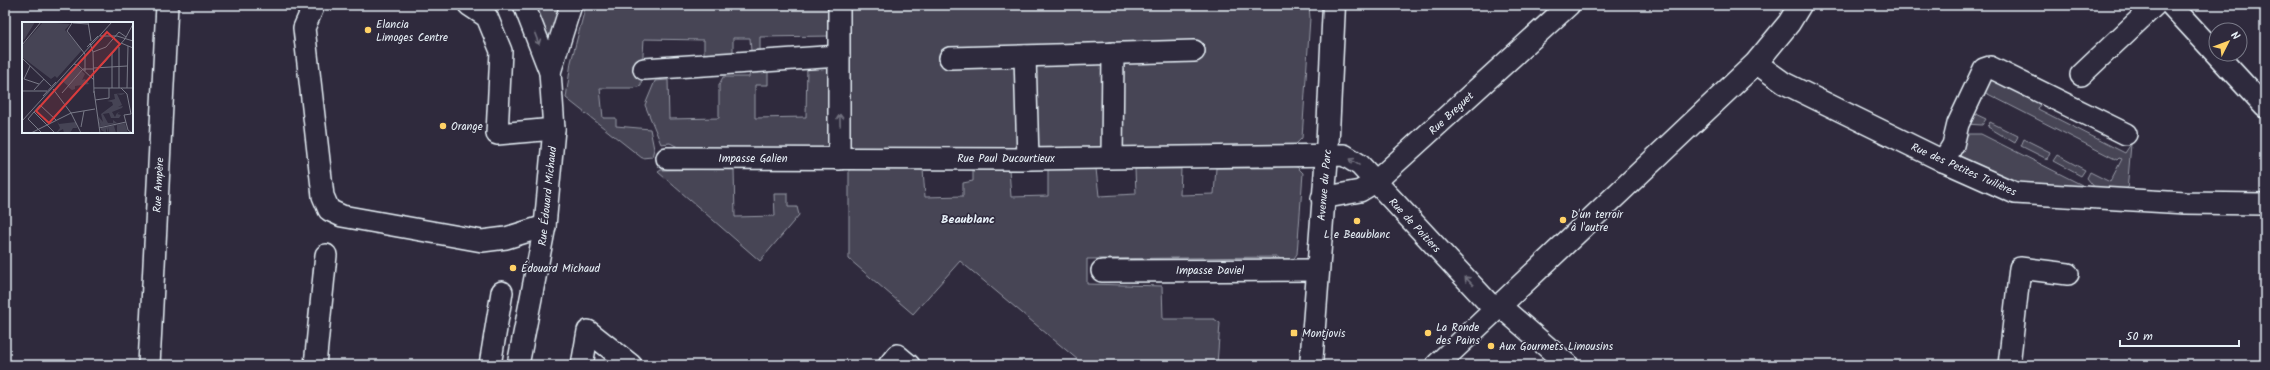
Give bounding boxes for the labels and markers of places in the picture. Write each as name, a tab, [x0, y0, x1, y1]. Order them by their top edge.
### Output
place label: Elancia Limoges Centre	[376, 16, 448, 47]
marker: Elancia Limoges Centre	[363, 25, 373, 35]
place label: Orange	[451, 118, 483, 136]
marker: Orange	[438, 121, 448, 131]
place label: D'un terroir à l'autre	[1571, 206, 1624, 237]
marker: D'un terroir à l'autre	[1558, 215, 1568, 225]
marker: L e Beaublanc	[1352, 216, 1362, 226]
place label: L e Beaublanc	[1324, 226, 1390, 244]
place label: Édouard Michaud	[521, 260, 600, 278]
marker: Édouard Michaud	[508, 263, 518, 273]
place label: La Ronde des Pains	[1436, 319, 1480, 350]
place label: Montjovis	[1302, 325, 1346, 343]
marker: Montjovis	[1289, 328, 1299, 338]
marker: La Ronde des Pains	[1423, 328, 1433, 338]
place label: Aux Gourmets Limousins	[1499, 338, 1614, 356]
marker: Aux Gourmets Limousins	[1486, 341, 1496, 351]

